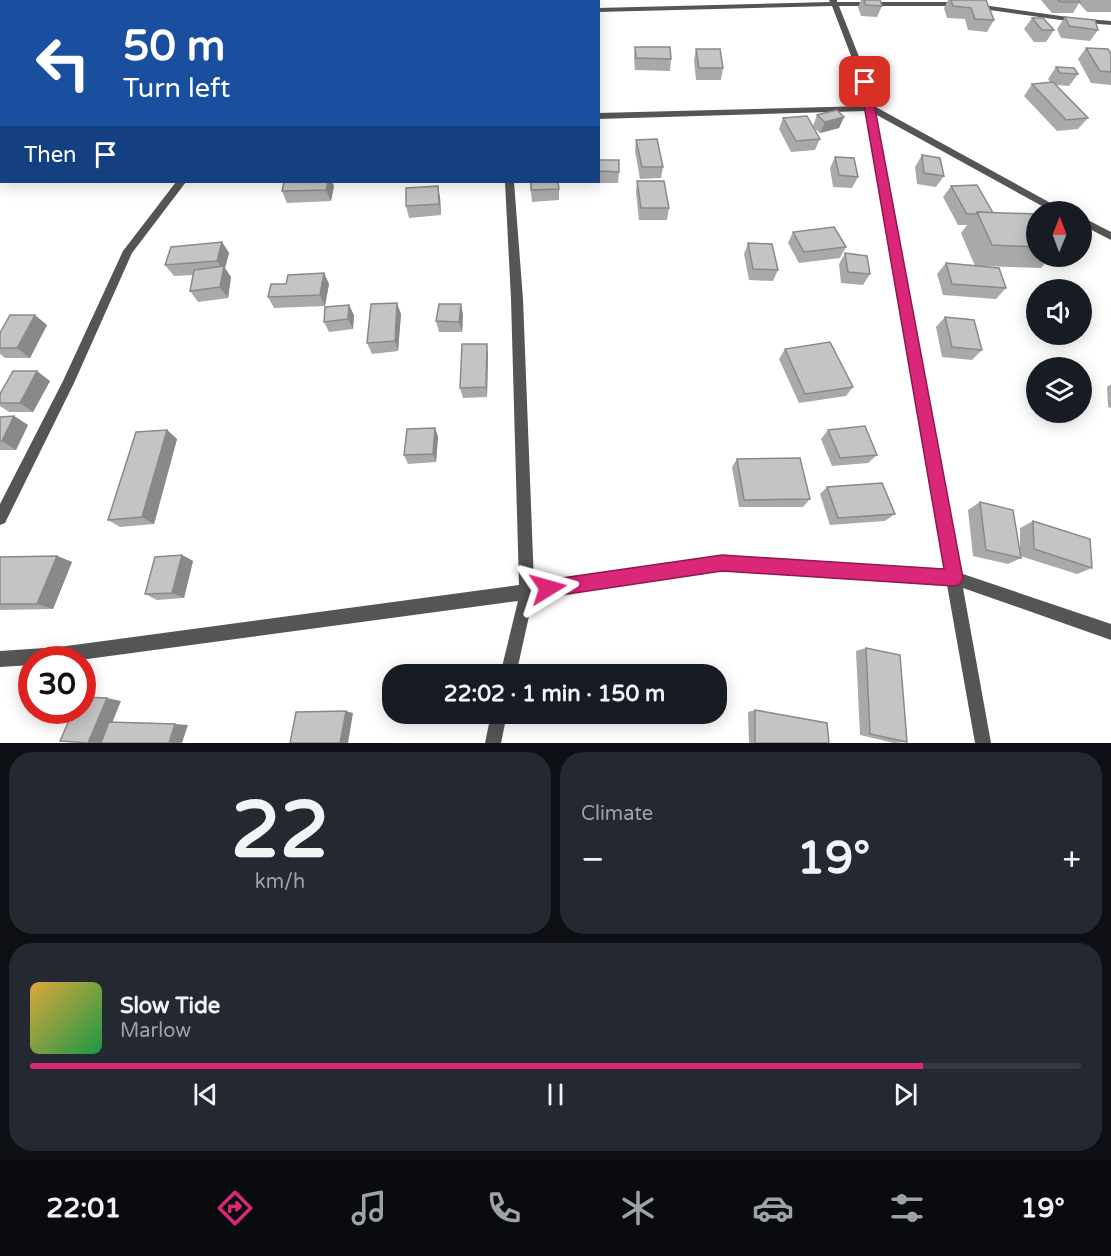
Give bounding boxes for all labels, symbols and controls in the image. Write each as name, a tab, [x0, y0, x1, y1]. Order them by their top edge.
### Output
text: 50 m	[123, 21, 225, 72]
icon: left	[24, 24, 102, 102]
pin	[839, 56, 890, 107]
icon: arrive	[848, 65, 881, 98]
text: Turn left	[123, 72, 230, 105]
icon: arrive	[89, 138, 122, 171]
text: Then	[24, 142, 77, 168]
north arrow	[1026, 201, 1092, 267]
map controls	[1026, 201, 1092, 423]
button: sound	[1026, 279, 1092, 345]
button: layers	[1026, 357, 1092, 423]
position arrow	[516, 556, 580, 620]
speed limit sign: 30	[18, 646, 96, 724]
text: 22:02 · 1 min · 150 m	[444, 681, 665, 707]
text: 22	[231, 784, 329, 878]
text: Climate	[581, 802, 653, 826]
text: 19°	[797, 832, 870, 886]
text: −	[581, 840, 605, 879]
text: +	[1062, 840, 1081, 879]
text: km/h	[255, 870, 305, 894]
text: Slow Tide	[120, 993, 220, 1019]
text: Marlow	[120, 1019, 191, 1043]
icon: previous	[189, 1078, 222, 1111]
icon: pause	[539, 1078, 572, 1111]
icon: next	[889, 1078, 922, 1111]
icon: directions	[214, 1187, 256, 1229]
icon: music	[348, 1187, 390, 1229]
icon: phone	[483, 1187, 525, 1229]
icon: climate	[617, 1187, 659, 1229]
icon: car	[752, 1187, 794, 1229]
icon: filters	[886, 1187, 928, 1229]
text: 22:01	[46, 1192, 121, 1225]
text: 19°	[1021, 1192, 1065, 1225]

